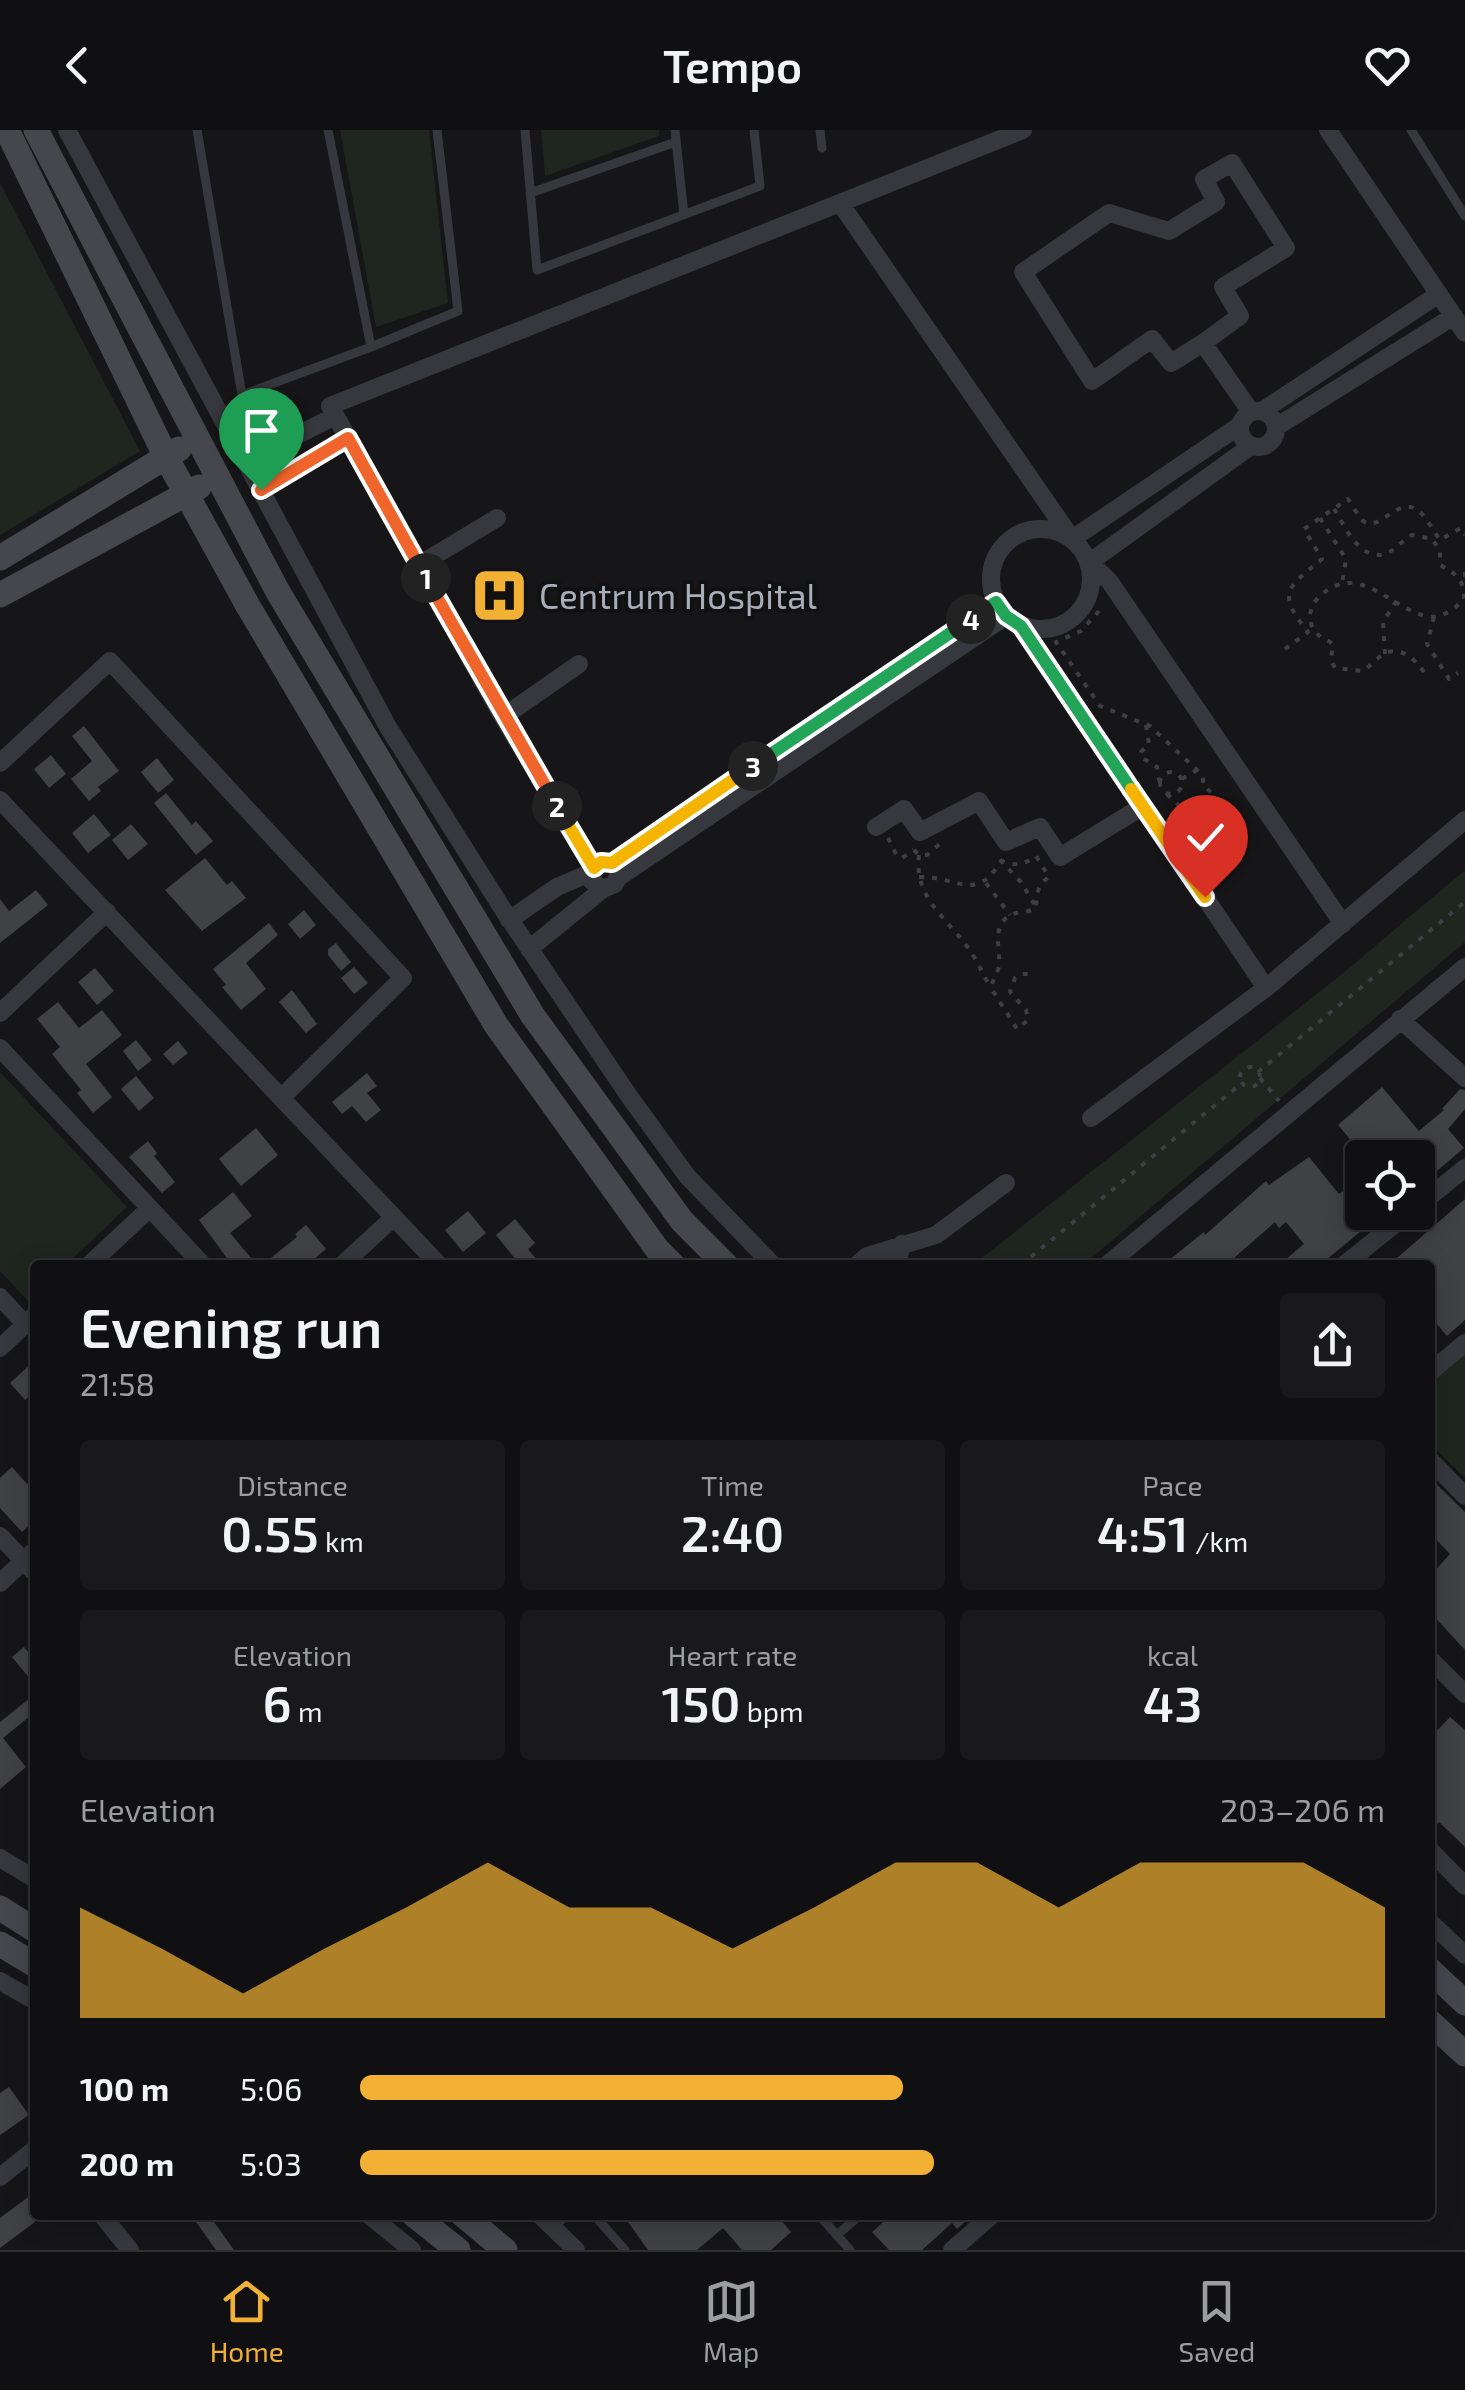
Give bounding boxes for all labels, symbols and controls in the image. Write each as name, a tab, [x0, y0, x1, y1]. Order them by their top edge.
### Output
icon: back	[50, 38, 105, 93]
text: Tempo	[663, 38, 802, 92]
icon: heart	[1360, 38, 1415, 93]
pin	[219, 388, 304, 491]
icon: arrive	[234, 403, 289, 458]
pin: 1	[401, 553, 451, 603]
text: 1	[420, 561, 432, 595]
hospital icon: Centrum Hospital	[470, 565, 530, 625]
place label: Centrum Hospital	[539, 574, 817, 616]
pin: 4	[946, 594, 996, 644]
text: 4	[962, 602, 980, 636]
pin: 3	[728, 741, 778, 791]
text: 3	[745, 749, 761, 783]
pin: 2	[532, 781, 582, 831]
text: 2	[549, 789, 565, 823]
pin	[1163, 795, 1248, 898]
icon: check	[1178, 810, 1233, 865]
map controls	[1345, 1140, 1435, 1230]
button: locate	[1345, 1140, 1435, 1230]
text: Evening run	[80, 1293, 382, 1359]
button: share	[1280, 1293, 1385, 1398]
text: 21:58	[80, 1364, 155, 1402]
text: Distance	[237, 1468, 348, 1502]
text: Time	[701, 1468, 764, 1502]
text: Pace	[1142, 1468, 1203, 1502]
text: 0.55	[221, 1502, 319, 1562]
text: 2:40	[681, 1502, 784, 1562]
text: 4:51	[1097, 1502, 1189, 1562]
text: km	[319, 1524, 364, 1558]
text: /km	[1189, 1524, 1248, 1558]
text: Elevation	[233, 1638, 352, 1672]
text: Heart rate	[668, 1638, 797, 1672]
text: kcal	[1147, 1638, 1198, 1672]
text: 6	[263, 1672, 292, 1732]
text: 150	[661, 1672, 741, 1732]
text: 43	[1143, 1672, 1202, 1732]
text: m	[292, 1694, 322, 1728]
text: bpm	[741, 1694, 804, 1728]
text: Elevation	[80, 1790, 216, 1828]
text: 203–206 m	[1220, 1790, 1385, 1828]
text: 100 m	[80, 2069, 169, 2107]
text: 5:06	[240, 2069, 302, 2107]
text: 200 m	[80, 2144, 174, 2182]
text: 5:03	[240, 2144, 302, 2182]
tab: Home	[210, 2274, 284, 2368]
tab: Map	[703, 2274, 759, 2368]
tab: Saved	[1179, 2274, 1255, 2368]

